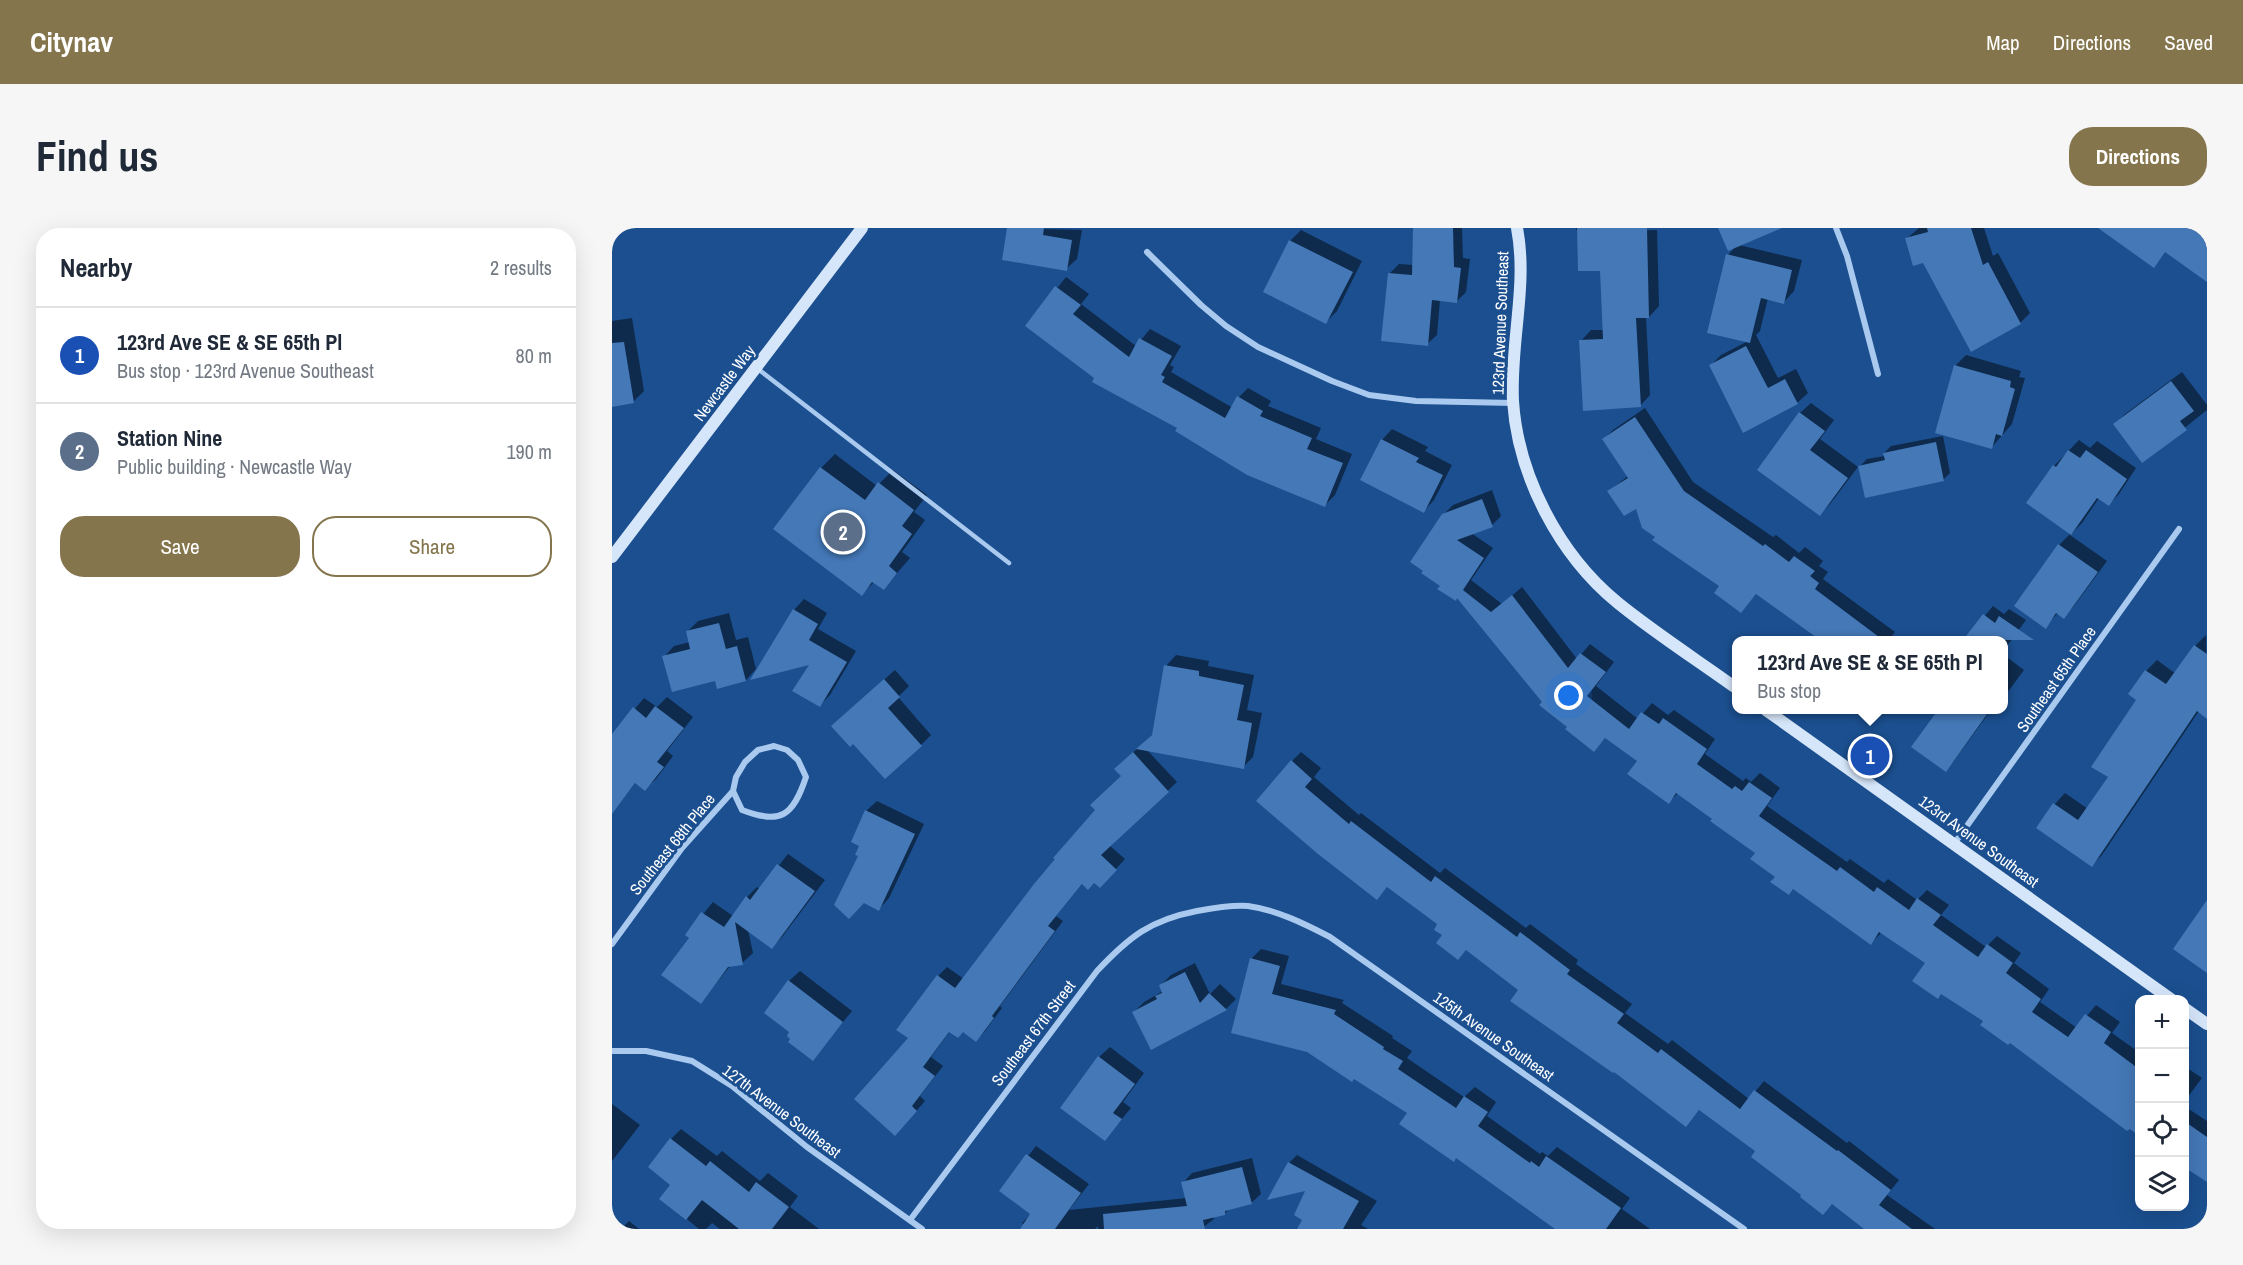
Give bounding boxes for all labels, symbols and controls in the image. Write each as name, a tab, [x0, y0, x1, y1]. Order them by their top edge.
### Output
text: Citynav	[30, 23, 113, 61]
text: Map	[1986, 28, 2020, 57]
text: Directions	[2053, 28, 2131, 57]
text: Saved	[2164, 28, 2213, 57]
button: Directions	[2069, 127, 2207, 186]
text: Find us	[36, 128, 158, 184]
text: Nearby	[60, 250, 132, 285]
street label: 123rd Avenue Southeast	[1487, 251, 1514, 395]
text: 2 results	[490, 254, 552, 281]
text: 123rd Ave SE & SE 65th Pl	[117, 327, 342, 357]
street label: Newcastle Way	[688, 340, 760, 426]
text: 1	[75, 342, 84, 369]
text: 80 m	[516, 342, 552, 369]
text: Bus stop · 123rd Avenue Southeast	[117, 357, 374, 384]
text: Station Nine	[117, 423, 222, 453]
text: 2	[75, 438, 84, 465]
text: 190 m	[506, 438, 552, 465]
text: Public building · Newcastle Way	[117, 453, 352, 480]
pin: 2	[824, 510, 862, 554]
button: Save	[60, 516, 300, 577]
button: Share	[312, 516, 552, 577]
street label: Southeast 65th Place	[2011, 622, 2101, 736]
popup	[1732, 636, 2008, 714]
text: 123rd Ave SE & SE 65th Pl	[1757, 647, 1983, 677]
text: Bus stop	[1757, 677, 1821, 704]
your location	[1554, 681, 1583, 710]
pin: 1	[1850, 734, 1890, 778]
street label: Southeast 68th Place	[624, 789, 720, 899]
street label: 123rd Avenue Southeast	[1914, 790, 2044, 892]
street label: Southeast 67th Street	[986, 975, 1080, 1090]
street label: 125th Avenue Southeast	[1429, 986, 1559, 1086]
map controls	[2135, 995, 2189, 1211]
button: +	[2135, 995, 2189, 1049]
button: −	[2135, 1049, 2189, 1103]
street label: 127th Avenue Southeast	[718, 1059, 846, 1163]
button: locate	[2135, 1103, 2189, 1157]
button: layers	[2135, 1157, 2189, 1211]

